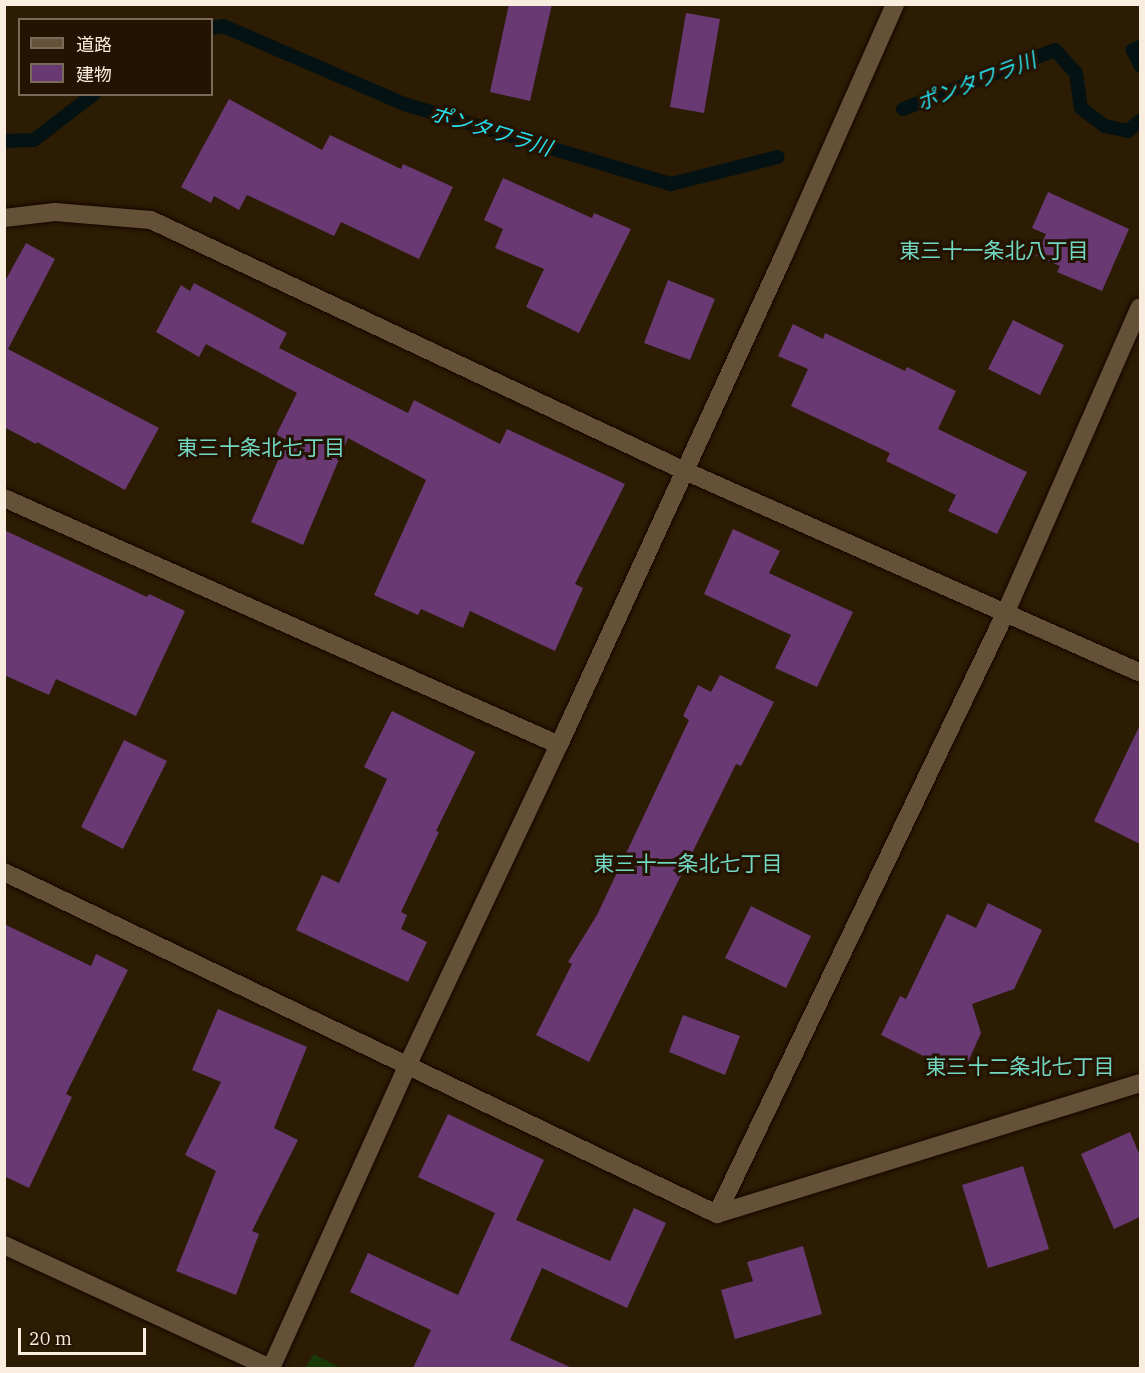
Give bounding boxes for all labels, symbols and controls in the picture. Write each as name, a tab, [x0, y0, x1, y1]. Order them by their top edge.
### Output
legend	[18, 18, 213, 96]
text: 道路	[76, 33, 112, 56]
water label: ポンタワラ川	[913, 47, 1039, 115]
text: 建物	[76, 63, 112, 86]
water label: ポンタワラ川	[427, 100, 555, 160]
district label: 東三十一条北八丁目	[900, 237, 1088, 263]
district label: 東三十条北七丁目	[177, 434, 345, 460]
district label: 東三十一条北七丁目	[594, 850, 782, 876]
district label: 東三十二条北七丁目	[926, 1053, 1114, 1079]
scale bar	[21, 1316, 148, 1354]
text: 20 m	[29, 1327, 72, 1350]

